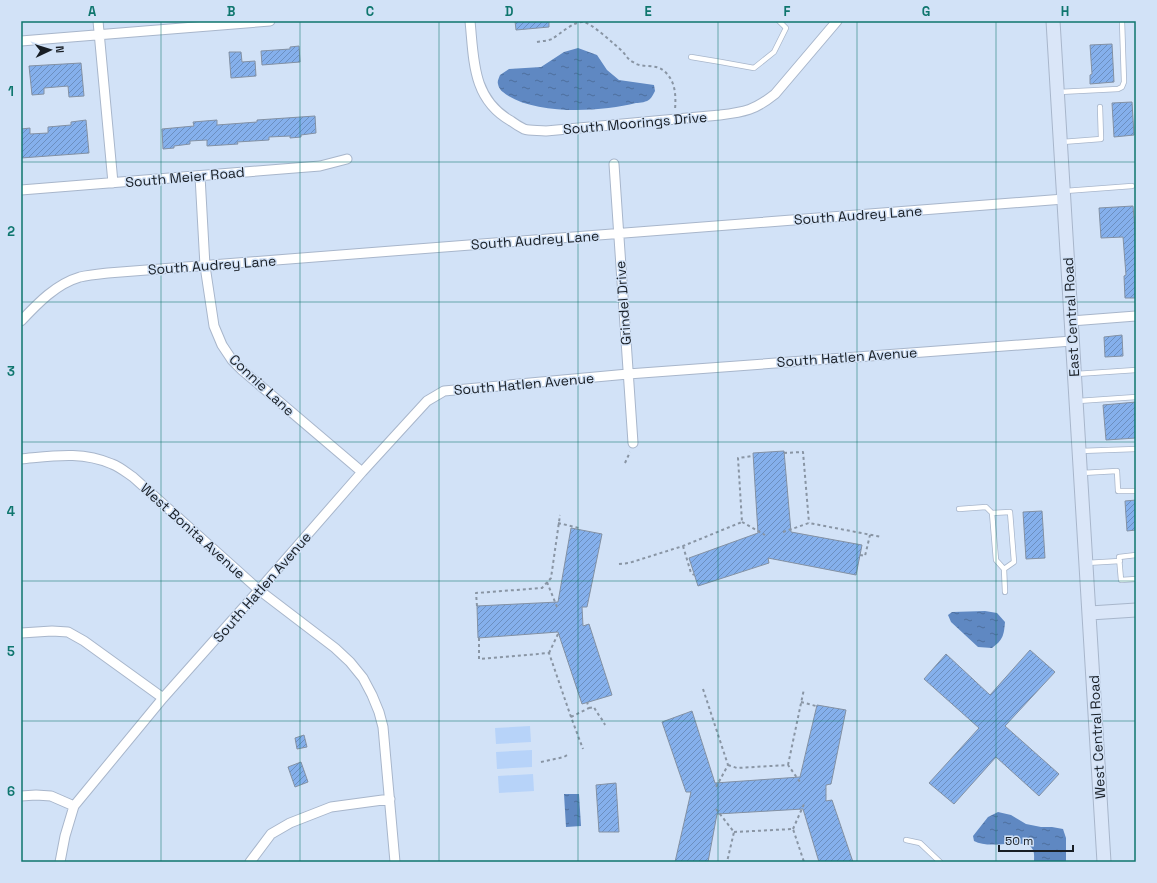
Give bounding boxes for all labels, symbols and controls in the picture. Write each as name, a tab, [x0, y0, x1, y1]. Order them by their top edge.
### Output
text: A	[88, 3, 97, 20]
text: B	[227, 3, 236, 20]
text: C	[366, 3, 374, 20]
text: D	[505, 3, 514, 20]
text: E	[644, 3, 652, 20]
text: F	[784, 3, 791, 20]
text: G	[922, 3, 930, 20]
text: H	[1061, 3, 1069, 20]
north arrow	[30, 30, 70, 70]
text: N	[53, 45, 67, 53]
text: 1	[8, 83, 14, 100]
street label: South Moorings Drive	[562, 108, 708, 138]
street label: South Meier Road	[125, 163, 245, 191]
street label: South Audrey Lane	[793, 202, 923, 228]
text: 2	[7, 223, 15, 240]
street label: South Audrey Lane	[470, 227, 600, 253]
street label: South Audrey Lane	[147, 252, 277, 278]
street label: East Central Road	[1059, 257, 1083, 377]
street label: Grindel Drive	[611, 260, 635, 346]
street label: South Hatlen Avenue	[776, 343, 918, 371]
street label: Connie Lane	[226, 350, 298, 420]
text: 3	[7, 363, 15, 380]
street label: South Hatlen Avenue	[453, 369, 595, 399]
street label: West Bonita Avenue	[137, 479, 249, 583]
text: 4	[7, 503, 15, 520]
street label: South Hatlen Avenue	[209, 528, 315, 646]
text: 5	[7, 643, 15, 660]
street label: West Central Road	[1085, 675, 1109, 799]
text: 6	[7, 783, 15, 800]
scale bar	[999, 827, 1073, 853]
text: 50 m	[1005, 833, 1033, 849]

